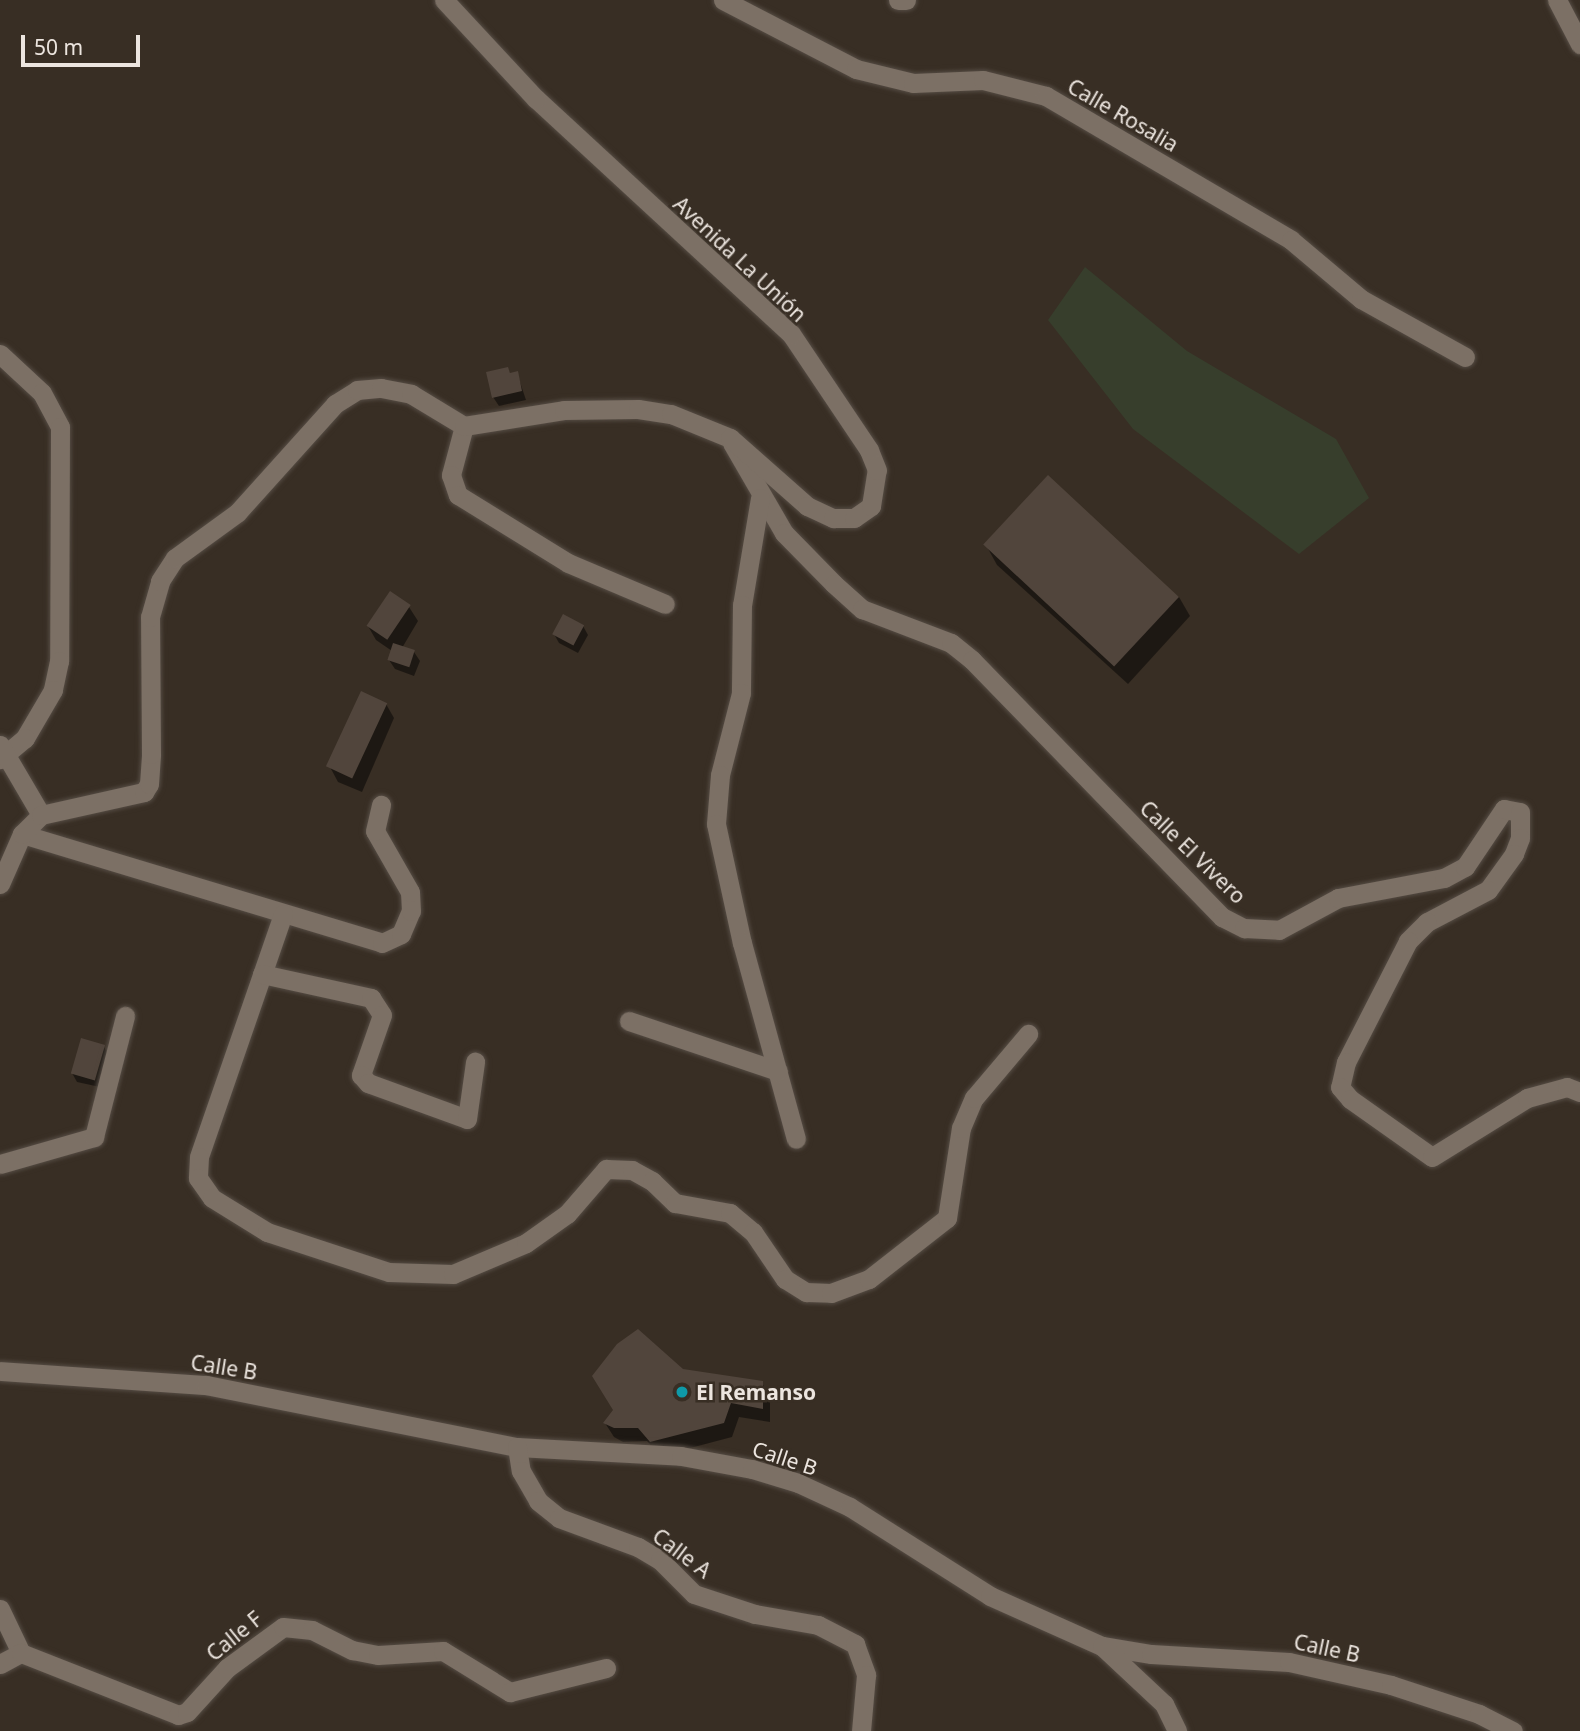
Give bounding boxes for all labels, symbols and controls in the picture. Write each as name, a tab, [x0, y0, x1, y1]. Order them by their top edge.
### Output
scale bar	[24, 21, 144, 65]
text: 50 m	[34, 33, 83, 61]
street label: Calle Rosalia	[1063, 73, 1183, 157]
street label: Avenida La Unión	[668, 191, 812, 327]
street label: Calle El Vivero	[1135, 795, 1251, 909]
street label: Calle B	[189, 1349, 259, 1385]
place label: El Remanso	[696, 1379, 816, 1405]
marker: El Remanso	[674, 1384, 690, 1400]
street label: Calle B	[749, 1436, 821, 1480]
street label: Calle A	[648, 1523, 716, 1583]
street label: Calle F	[201, 1606, 267, 1666]
street label: Calle B	[1292, 1629, 1362, 1667]

